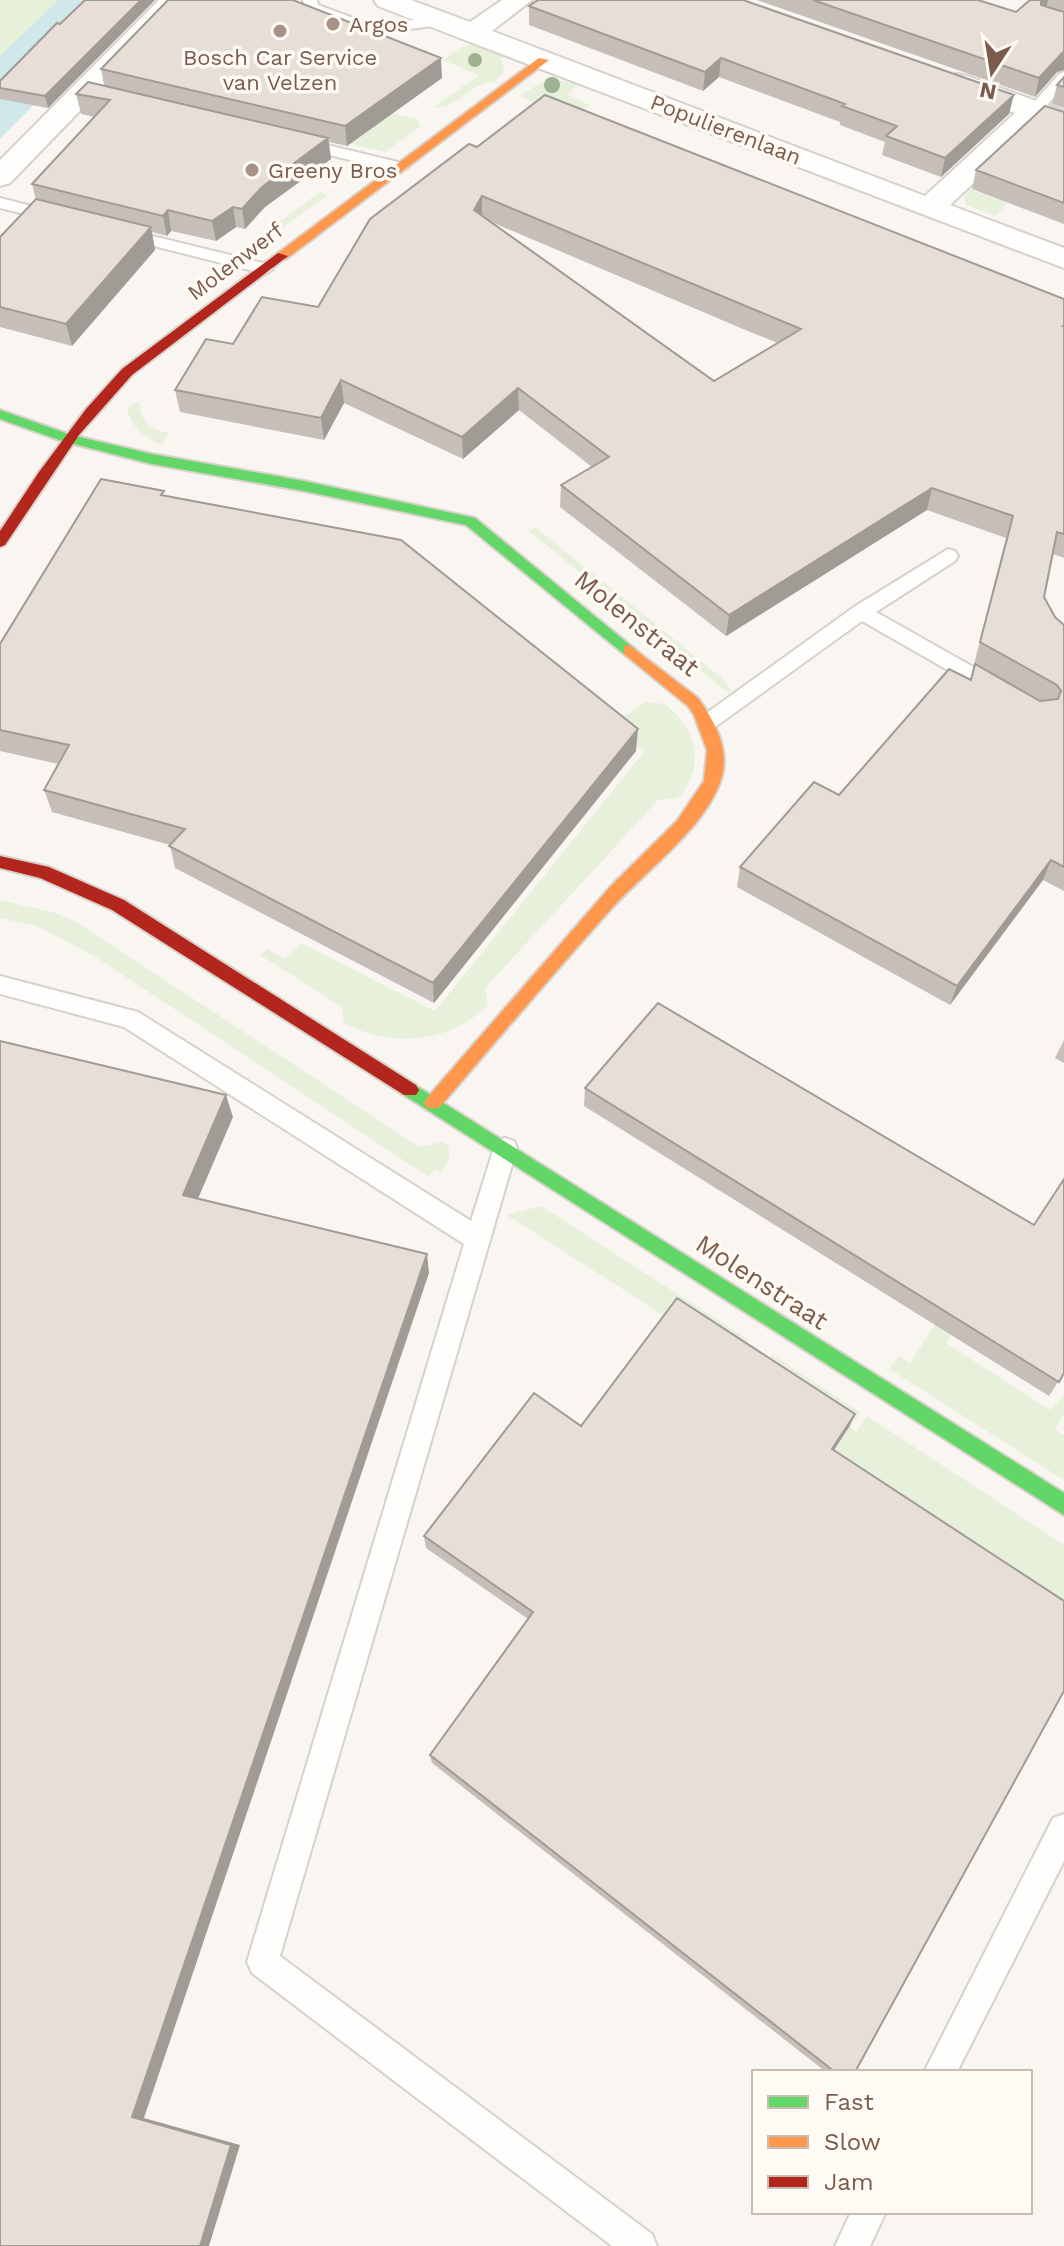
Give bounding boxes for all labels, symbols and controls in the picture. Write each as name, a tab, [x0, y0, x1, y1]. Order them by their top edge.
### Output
place label: Argos	[349, 12, 408, 37]
marker: Argos	[324, 15, 342, 33]
marker: Bosch Car Service van Velzen	[271, 22, 289, 40]
north arrow	[952, 32, 1032, 112]
place label: Bosch Car Service van Velzen	[183, 45, 377, 95]
text: N	[977, 77, 999, 105]
street label: Populierenlaan	[647, 89, 805, 170]
place label: Greeny Bros	[268, 158, 397, 183]
marker: Greeny Bros	[243, 161, 261, 179]
street label: Molenwerf	[183, 217, 288, 305]
street label: Molenstraat	[569, 564, 705, 682]
street label: Molenstraat	[690, 1228, 834, 1336]
legend	[752, 2070, 1032, 2214]
text: Fast	[824, 2088, 874, 2116]
text: Slow	[824, 2128, 881, 2156]
text: Jam	[824, 2168, 874, 2196]

